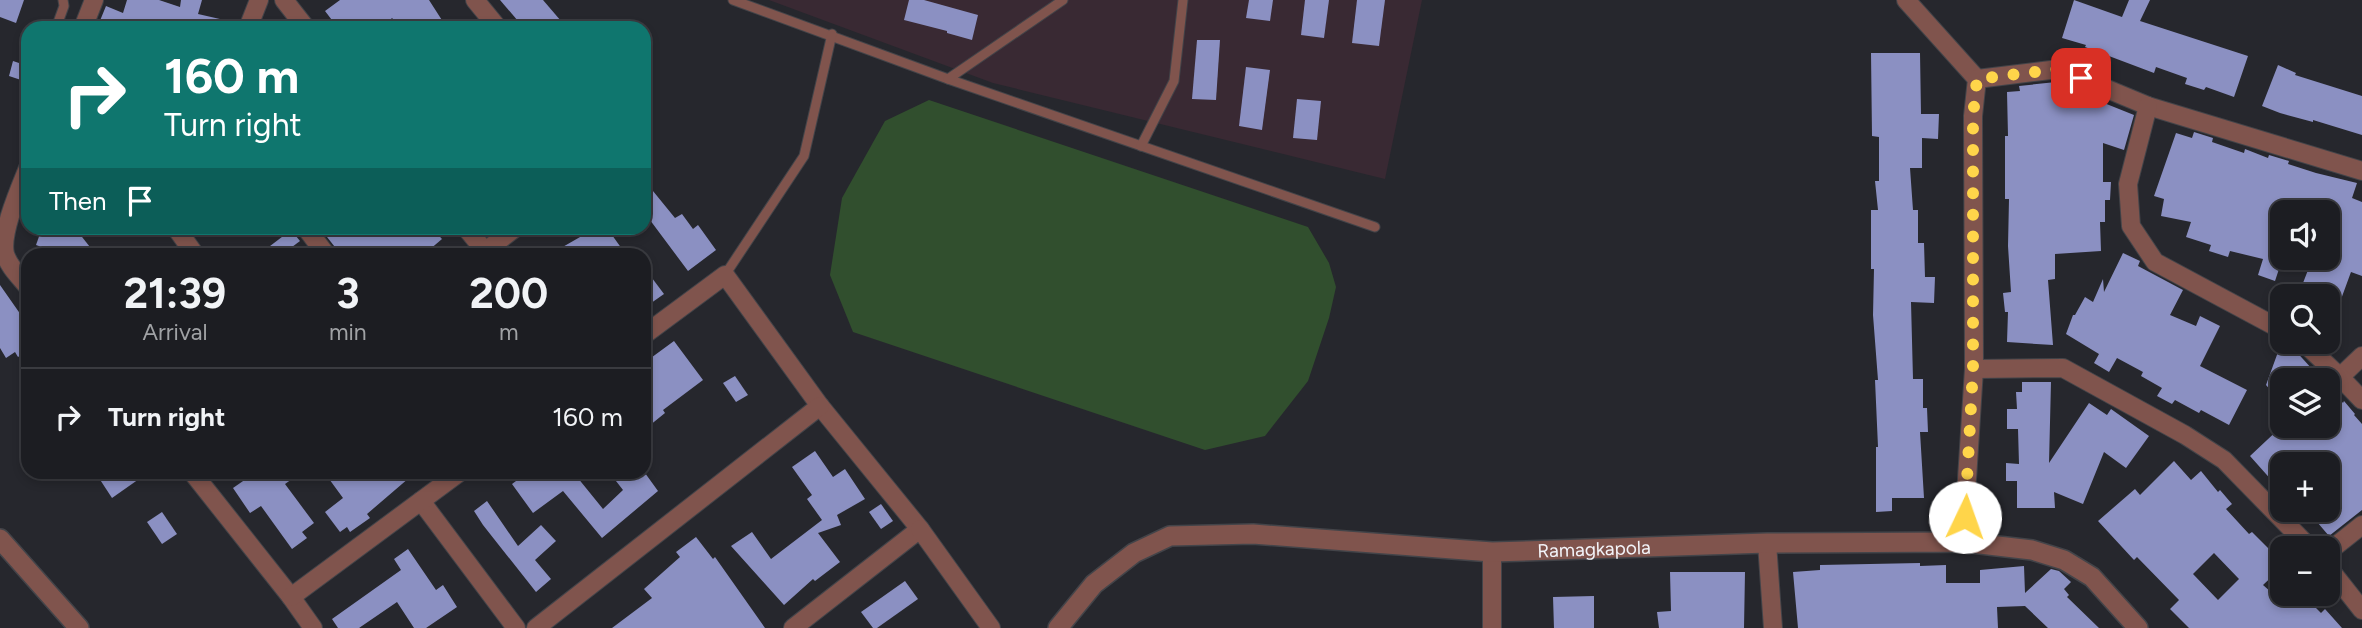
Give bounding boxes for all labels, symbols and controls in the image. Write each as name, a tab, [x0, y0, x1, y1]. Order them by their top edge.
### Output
text: 160 m	[164, 46, 299, 105]
pin	[2051, 48, 2111, 108]
icon: right	[49, 49, 140, 140]
icon: arrive	[2062, 59, 2100, 97]
text: Turn right	[164, 106, 302, 144]
icon: arrive	[121, 182, 159, 220]
text: Then	[49, 185, 107, 217]
map controls	[2270, 200, 2340, 606]
button: sound	[2270, 200, 2340, 270]
text: 21:39	[124, 268, 226, 319]
text: 3	[336, 268, 359, 319]
text: 200	[469, 268, 548, 319]
button: search	[2270, 284, 2340, 354]
text: Arrival	[143, 318, 207, 346]
text: min	[329, 318, 367, 346]
text: m	[499, 318, 519, 346]
button: layers	[2270, 368, 2340, 438]
icon: right	[49, 398, 87, 436]
text: Turn right	[108, 401, 225, 433]
text: 160 m	[552, 401, 623, 433]
button: +	[2270, 452, 2340, 522]
position arrow	[1928, 480, 2002, 554]
street label: Ramagkapola	[1537, 536, 1651, 563]
button: −	[2270, 536, 2340, 606]

